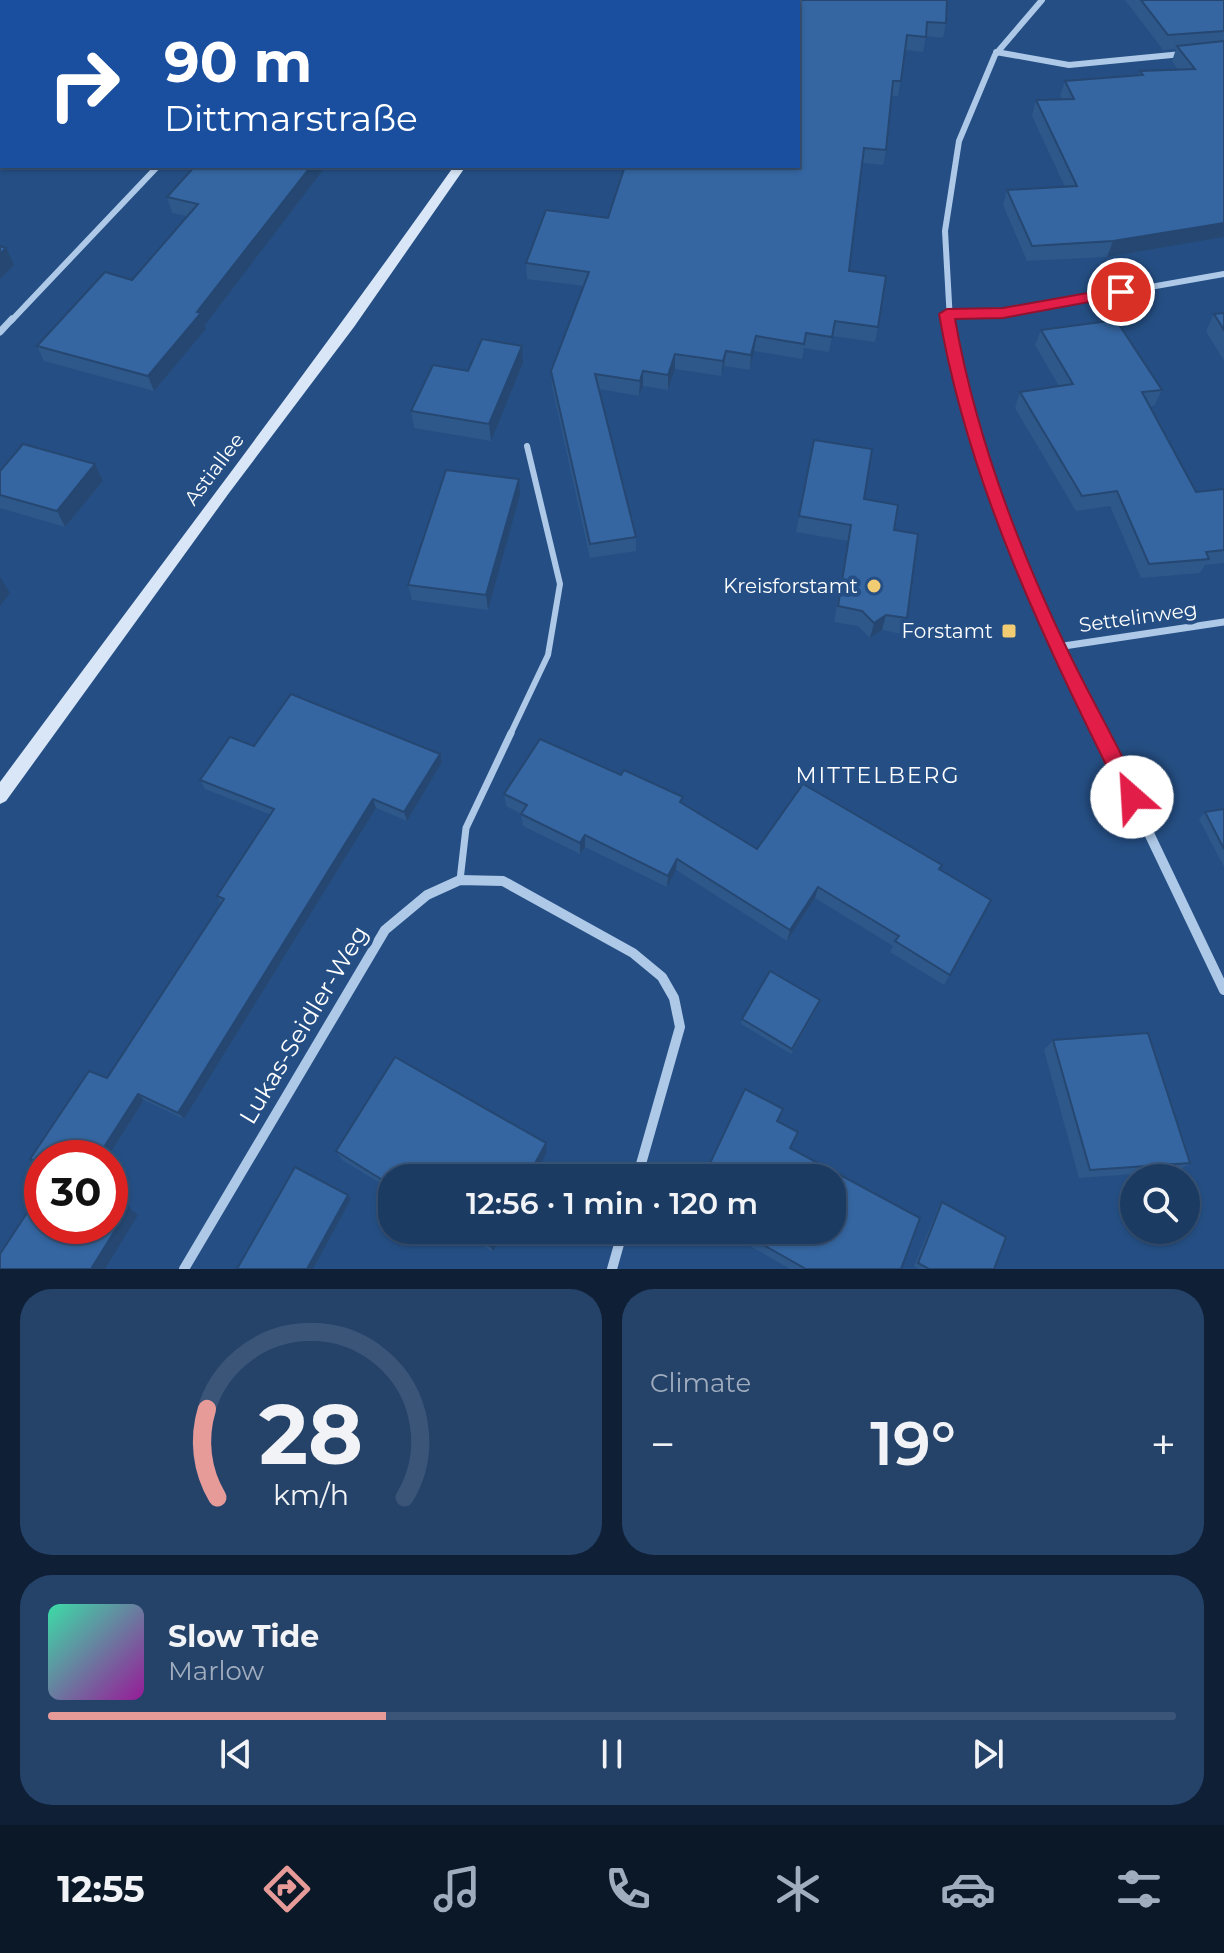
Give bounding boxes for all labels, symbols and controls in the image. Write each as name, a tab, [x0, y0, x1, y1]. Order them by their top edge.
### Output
text: 90 m	[164, 28, 312, 96]
icon: right	[32, 32, 136, 136]
text: Dittmarstraße	[164, 96, 418, 140]
pin	[1087, 258, 1155, 326]
icon: arrive	[1099, 270, 1143, 314]
street label: Astiallee	[179, 428, 249, 510]
place label: Kreisforstamt	[723, 574, 858, 598]
marker: Kreisforstamt	[865, 577, 883, 595]
street label: Settelinweg	[1077, 597, 1199, 637]
place label: Forstamt	[902, 619, 993, 643]
marker: Forstamt	[1000, 622, 1018, 640]
position arrow	[1090, 755, 1174, 839]
district label: MITTELBERG	[795, 762, 961, 789]
street label: Lukas-Seidler-Weg	[233, 920, 374, 1129]
speed limit sign: 30	[24, 1140, 128, 1244]
map controls	[1120, 1164, 1200, 1244]
button: search	[1120, 1164, 1200, 1244]
text: 12:56 · 1 min · 120 m	[466, 1185, 758, 1222]
text: Climate	[650, 1367, 751, 1399]
text: 28	[259, 1383, 363, 1485]
text: 19°	[870, 1407, 956, 1480]
text: −	[650, 1417, 675, 1471]
text: +	[1151, 1417, 1176, 1471]
text: km/h	[273, 1477, 349, 1512]
text: Slow Tide	[168, 1618, 319, 1655]
text: Marlow	[168, 1655, 264, 1687]
icon: previous	[214, 1732, 258, 1776]
icon: pause	[590, 1732, 634, 1776]
icon: next	[966, 1732, 1010, 1776]
icon: directions	[259, 1861, 315, 1917]
icon: music	[429, 1861, 485, 1917]
icon: phone	[600, 1861, 656, 1917]
icon: climate	[770, 1861, 826, 1917]
icon: car	[940, 1861, 996, 1917]
icon: filters	[1111, 1861, 1167, 1917]
text: 12:55	[57, 1867, 145, 1911]

